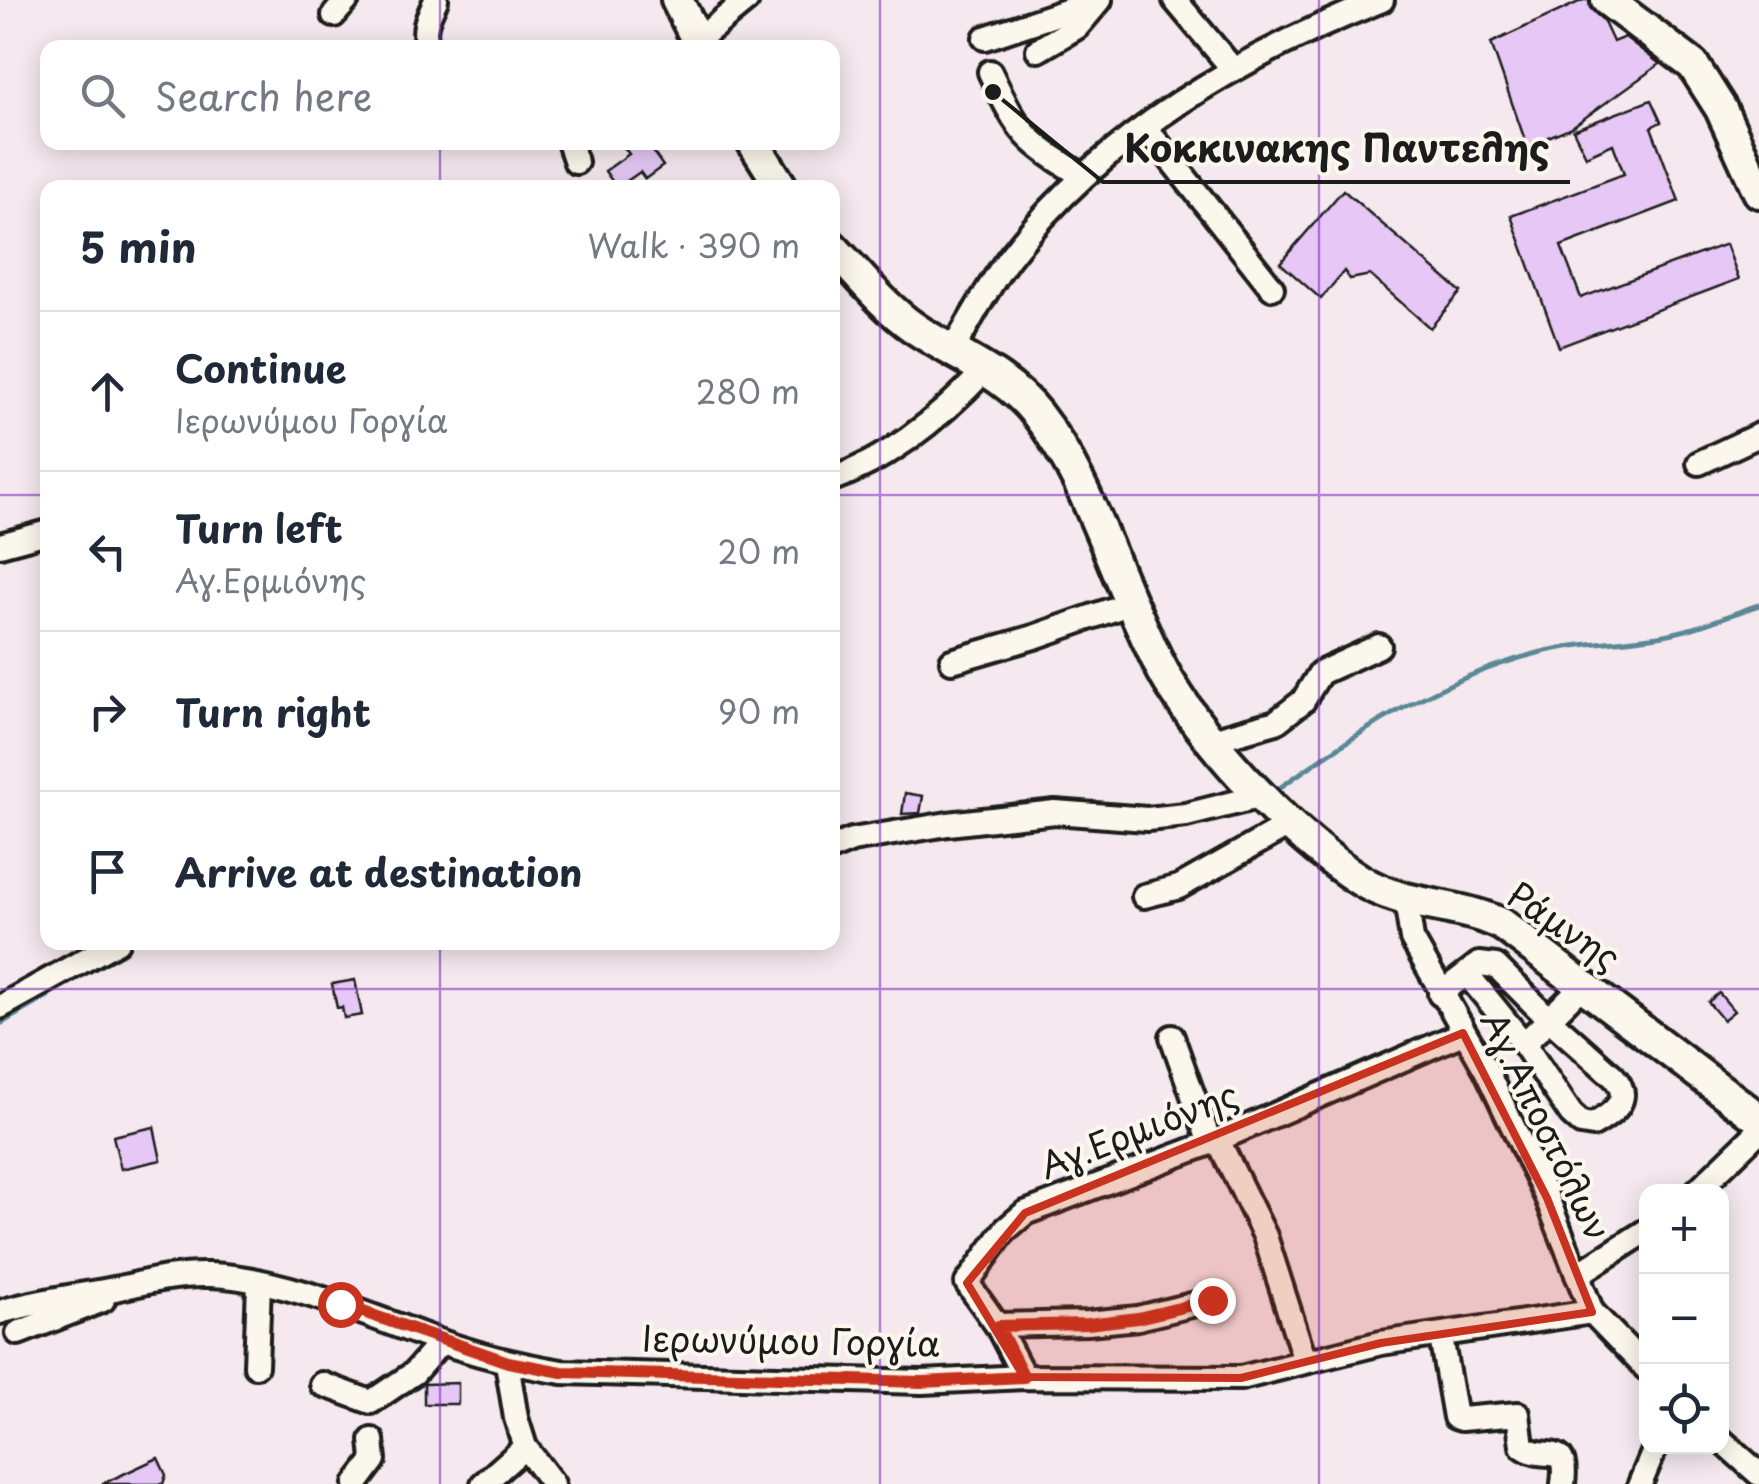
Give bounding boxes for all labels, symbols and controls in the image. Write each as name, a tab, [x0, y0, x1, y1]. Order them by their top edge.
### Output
search box	[40, 40, 840, 150]
text: Search here	[155, 67, 372, 124]
icon: search	[75, 68, 130, 123]
callout: Κοκκινακης Παντελης	[1103, 114, 1570, 182]
text: Κοκκινακης Παντελης	[1124, 118, 1550, 175]
text: 5 min	[80, 214, 197, 277]
text: Walk · 390 m	[588, 221, 800, 269]
text: Continue	[175, 339, 346, 396]
icon: ahead	[80, 364, 135, 419]
text: 280 m	[696, 367, 800, 415]
text: Ιερωνύμου Γοργία	[175, 396, 448, 444]
text: Turn left	[175, 499, 343, 556]
icon: left	[80, 524, 135, 579]
text: 20 m	[718, 527, 800, 575]
text: Αγ.Ερμιόνης	[175, 556, 366, 604]
text: Turn right	[175, 683, 371, 740]
icon: right	[80, 684, 135, 739]
text: 90 m	[718, 687, 800, 735]
text: Arrive at destination	[175, 843, 583, 900]
icon: arrive	[80, 844, 135, 899]
street label: Ράμνης	[1497, 867, 1632, 982]
street label: Αγ.Αποστόλων	[1469, 1001, 1626, 1249]
street label: Αγ.Ερμιόνης	[1031, 1066, 1245, 1191]
map controls	[1639, 1184, 1729, 1454]
button: +	[1639, 1184, 1729, 1274]
button: −	[1639, 1274, 1729, 1364]
route end	[1190, 1278, 1236, 1324]
route start	[318, 1282, 364, 1328]
street label: Ιερωνύμου Γοργία	[641, 1310, 941, 1369]
button: locate	[1639, 1364, 1729, 1454]

